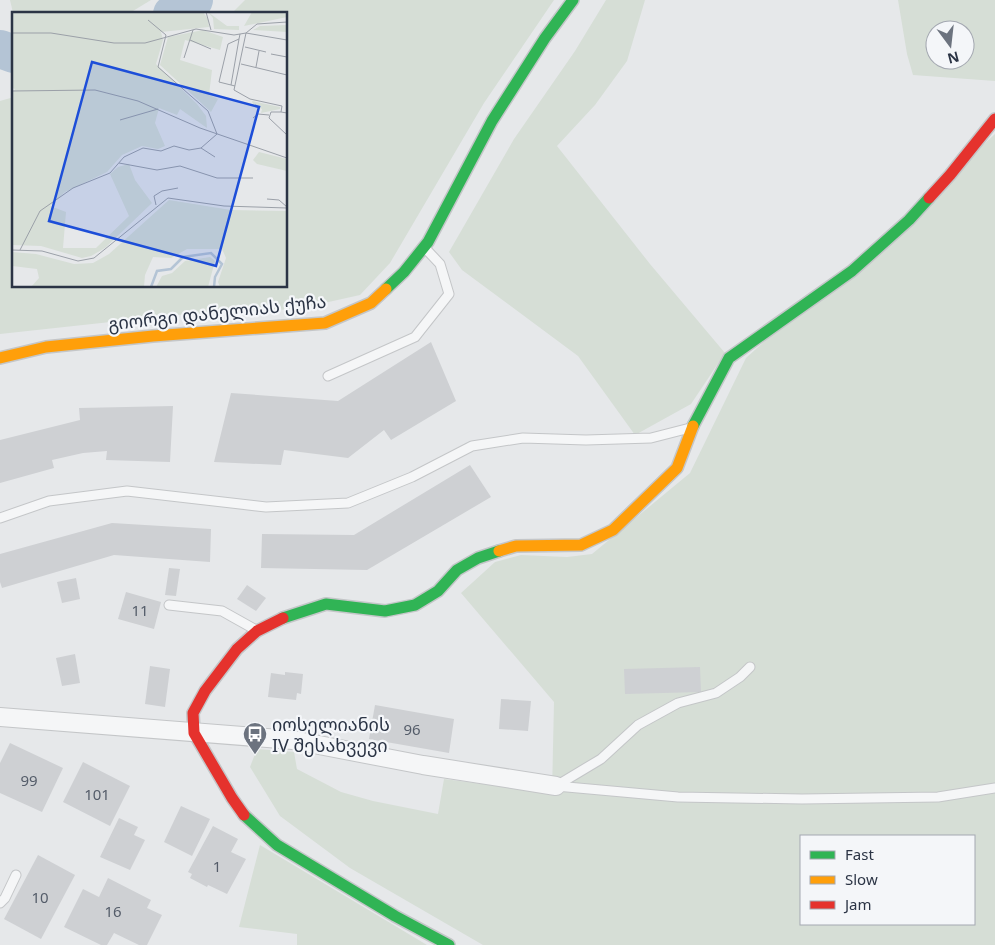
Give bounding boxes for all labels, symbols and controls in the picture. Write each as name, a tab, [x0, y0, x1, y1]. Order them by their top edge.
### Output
inset map	[12, 12, 288, 288]
north arrow	[925, 20, 975, 70]
text: N	[946, 47, 961, 69]
street label: გიორგი დანელიას ქუჩა	[107, 289, 327, 335]
house number: 11	[131, 600, 149, 620]
place label: იოსელიანის IV შესახვევი	[272, 712, 390, 757]
house number: 96	[403, 719, 421, 739]
bus stop icon: იოსელიანის IV შესახვევი	[242, 721, 268, 755]
house number: 99	[20, 770, 38, 790]
house number: 101	[84, 784, 110, 804]
legend	[800, 835, 975, 925]
text: Fast	[845, 844, 874, 864]
house number: 1	[213, 856, 221, 876]
text: Slow	[845, 869, 878, 889]
house number: 10	[31, 887, 49, 907]
text: Jam	[843, 894, 872, 914]
house number: 16	[104, 901, 122, 921]

